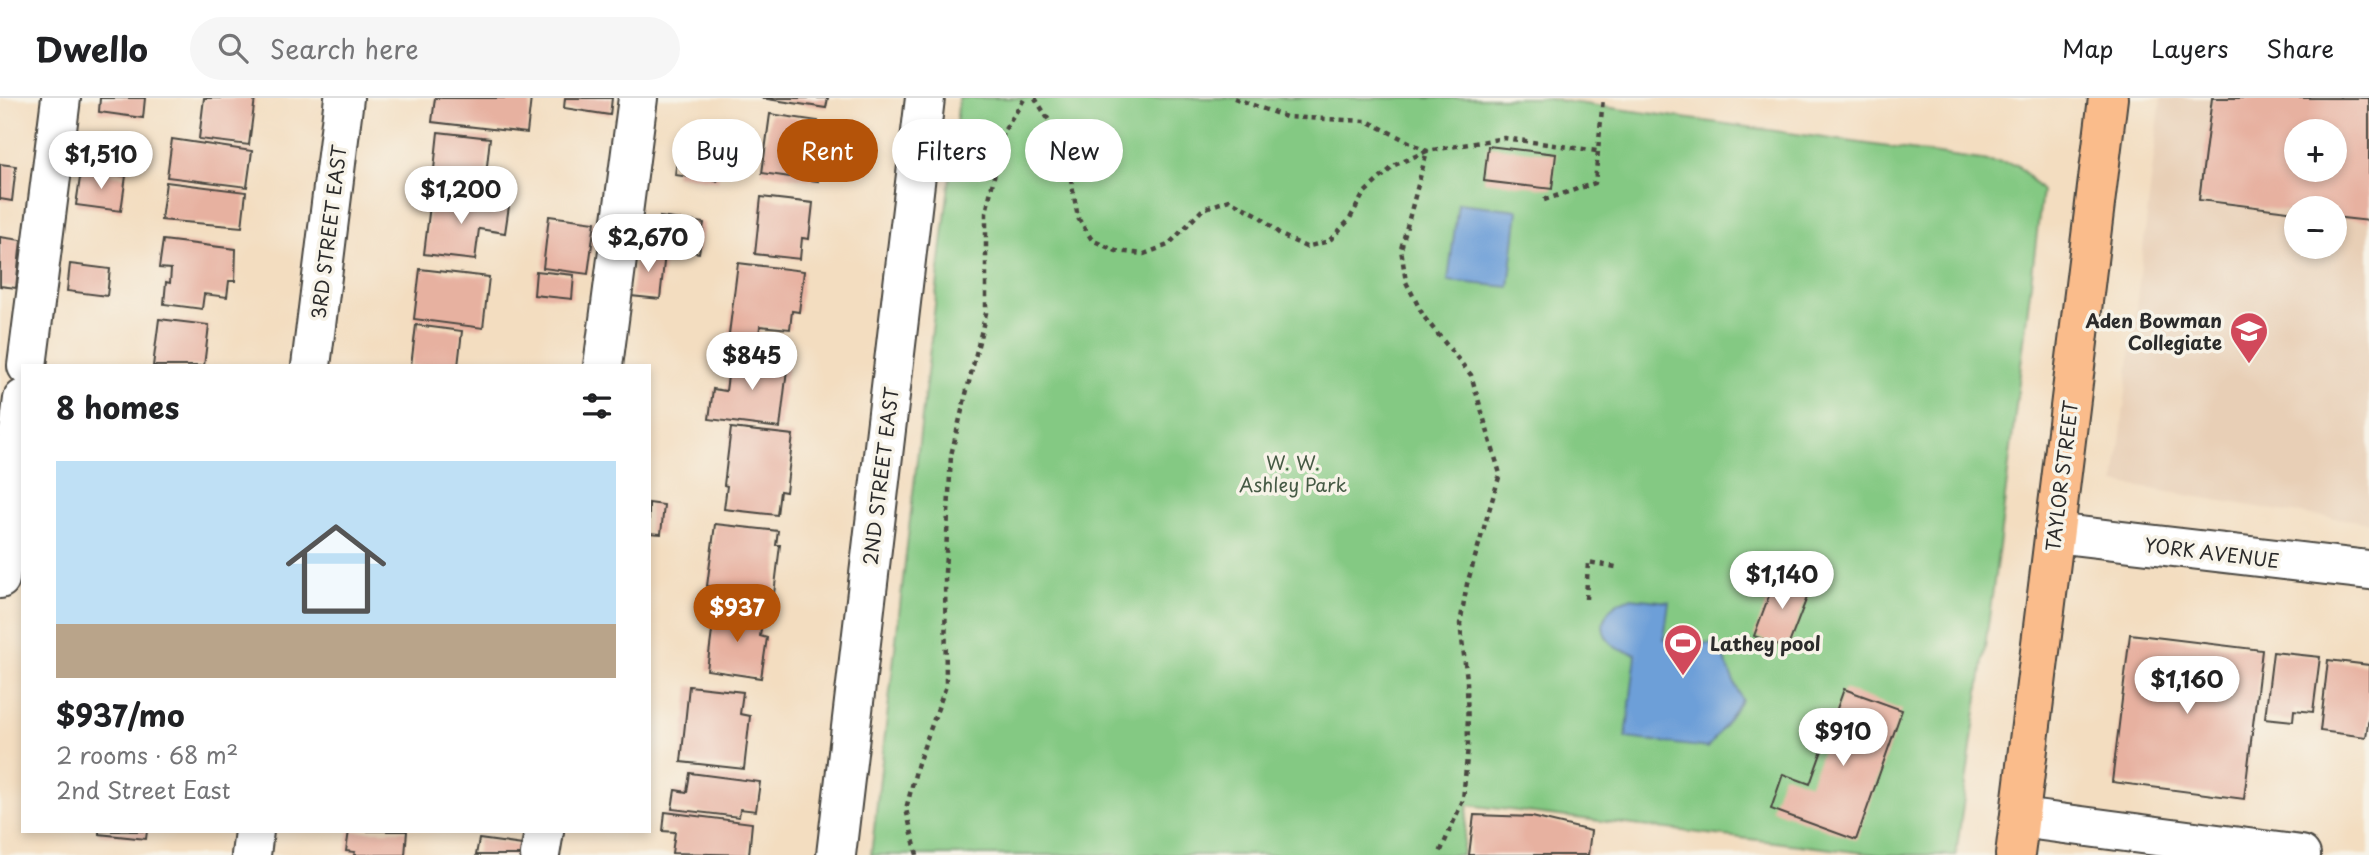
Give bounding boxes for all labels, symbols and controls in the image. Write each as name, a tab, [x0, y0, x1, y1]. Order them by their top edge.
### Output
search box	[190, 17, 680, 80]
text: Dwello	[35, 23, 148, 73]
icon: search	[214, 29, 252, 67]
text: Search here	[270, 29, 419, 68]
text: Map	[2062, 30, 2113, 66]
text: Layers	[2151, 30, 2228, 66]
text: Share	[2266, 30, 2334, 66]
chip: Buy	[672, 119, 763, 182]
chip: Rent	[777, 119, 878, 182]
chip: Filters	[892, 119, 1011, 182]
chip: New	[1025, 119, 1123, 182]
map controls	[2284, 119, 2347, 259]
button: +	[2284, 119, 2347, 182]
pin: $1,510	[44, 132, 158, 191]
text: $1,510	[65, 136, 137, 171]
street label: 3RD STREET EAST	[303, 143, 353, 321]
pin: $1,200	[404, 166, 518, 226]
text: $1,200	[421, 171, 501, 206]
button: −	[2284, 196, 2347, 259]
pin: $2,670	[591, 214, 705, 274]
text: $2,670	[608, 219, 688, 254]
place label: Aden Bowman Collegiate	[2084, 306, 2222, 356]
school or university icon: Aden Bowman Collegiate	[2228, 310, 2270, 365]
pin: $845	[711, 332, 793, 392]
text: $845	[722, 337, 782, 372]
text: 8 homes	[56, 384, 179, 429]
street label: 2ND STREET EAST	[855, 385, 905, 566]
icon: filters	[578, 387, 616, 425]
street label: TAYLOR STREET	[2038, 399, 2084, 553]
park label: W. W. Ashley Park	[1239, 448, 1348, 498]
icon: home	[273, 506, 399, 632]
street label: YORK AVENUE	[2143, 530, 2281, 574]
pin: $1,140	[1725, 552, 1839, 611]
text: $1,140	[1746, 556, 1818, 591]
pin: $937	[696, 584, 778, 644]
text: $937	[710, 589, 764, 624]
sports icon: Lathey pool	[1662, 622, 1704, 677]
place label: Lathey pool	[1710, 629, 1821, 657]
pin: $1,160	[2130, 656, 2244, 716]
text: $1,160	[2151, 661, 2223, 696]
text: $937/mo	[56, 692, 185, 737]
pin: $910	[1802, 708, 1884, 768]
text: $910	[1815, 713, 1871, 748]
text: 2 rooms · 68 m²	[56, 737, 238, 772]
text: 2nd Street East	[56, 772, 230, 807]

